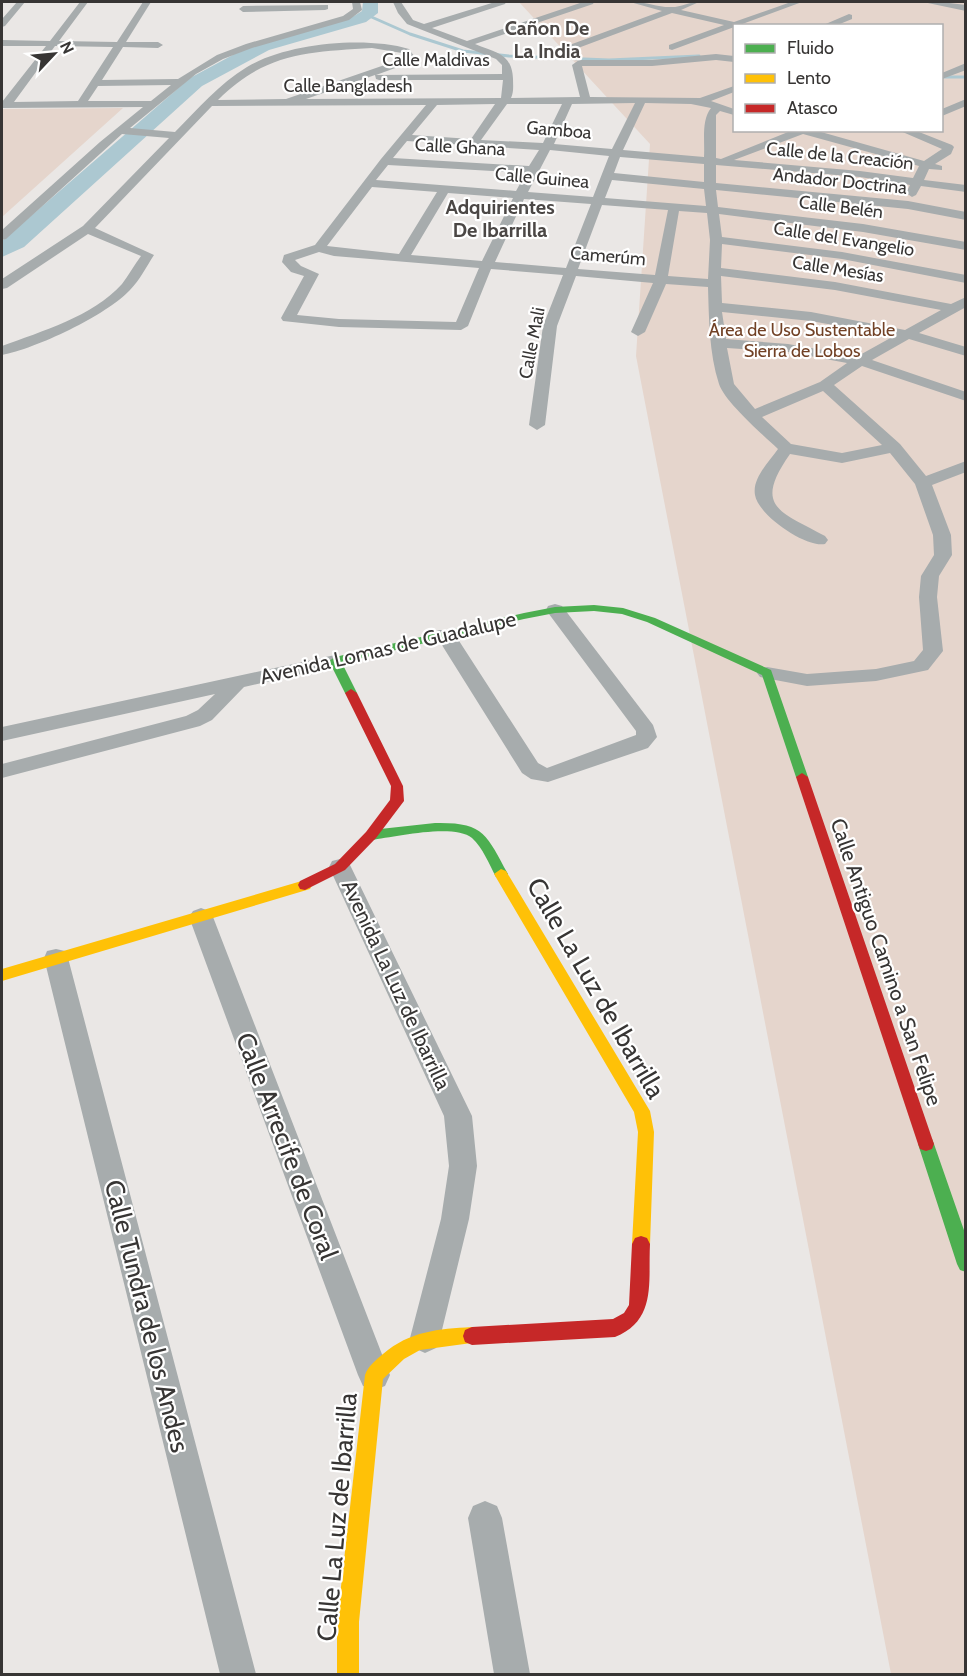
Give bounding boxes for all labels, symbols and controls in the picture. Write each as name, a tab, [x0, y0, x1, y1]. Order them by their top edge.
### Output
district label: Cañon De La India	[505, 16, 589, 63]
north arrow	[24, 24, 84, 84]
legend	[733, 24, 943, 132]
text: Fluido	[787, 37, 834, 59]
text: N	[56, 38, 78, 57]
street label: Calle Maldivas	[382, 49, 490, 71]
text: Lento	[787, 67, 831, 89]
street label: Calle Bangladesh	[283, 75, 413, 97]
text: Atasco	[787, 97, 838, 119]
street label: Gamboa	[526, 116, 593, 144]
street label: Calle Ghana	[414, 134, 506, 160]
street label: Calle de la Creación	[765, 137, 915, 175]
street label: Calle Guinea	[494, 163, 590, 193]
street label: Andador Doctrina	[772, 163, 909, 199]
street label: Calle Belén	[798, 191, 884, 223]
district label: Adquirientes De Ibarrilla	[445, 195, 555, 242]
street label: Calle del Evangelio	[772, 217, 916, 261]
street label: Camerúm	[569, 242, 647, 270]
street label: Calle Mesías	[791, 251, 885, 287]
street label: Calle Mali	[514, 305, 550, 381]
park label: Área de Uso Sustentable Sierra de Lobos	[709, 319, 895, 362]
street label: Avenida Lomas de Guadalupe	[258, 606, 519, 689]
street label: Calle Antiguo Camino a San Felipe	[825, 815, 948, 1109]
street label: Calle La Luz de Ibarrilla	[520, 872, 672, 1104]
street label: Avenida La Luz de Ibarrilla	[337, 876, 456, 1094]
street label: Calle Arrecife de Coral	[229, 1028, 345, 1264]
street label: Calle Tundra de los Andes	[98, 1176, 196, 1456]
street label: Calle La Luz de Ibarrilla	[310, 1391, 364, 1643]

